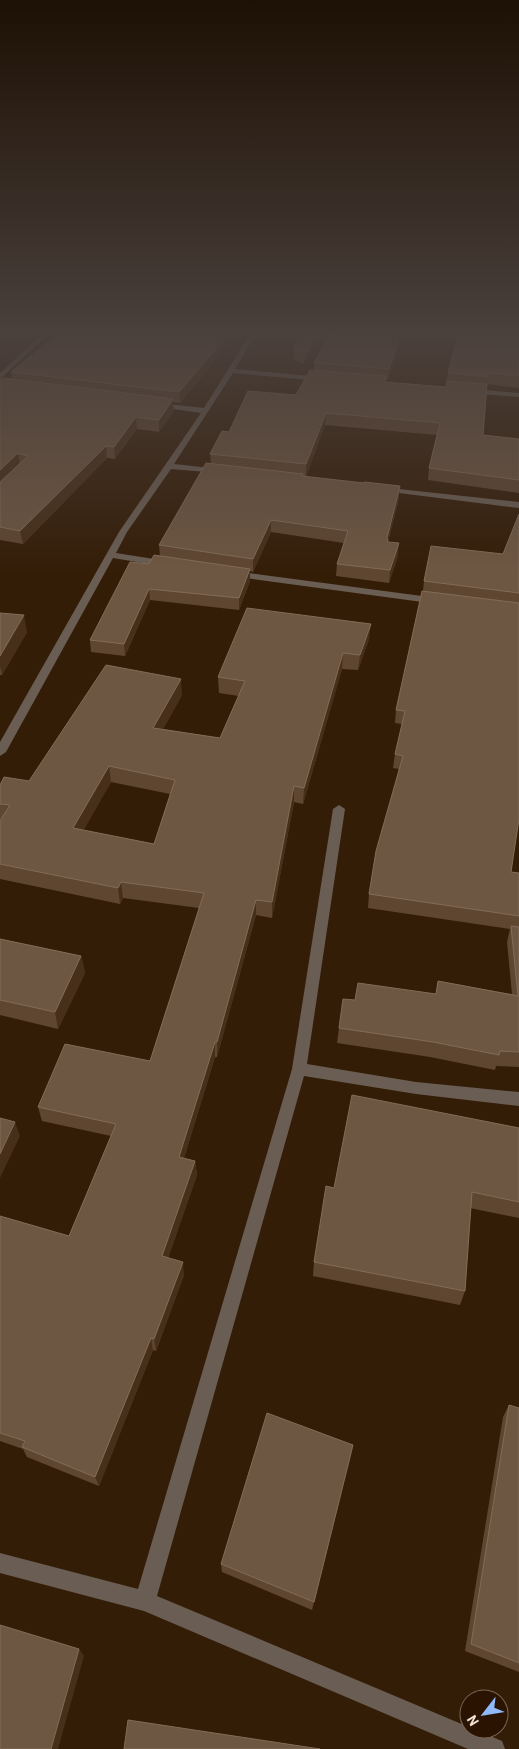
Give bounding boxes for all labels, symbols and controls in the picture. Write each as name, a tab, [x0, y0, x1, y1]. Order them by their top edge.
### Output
north arrow	[459, 1689, 509, 1739]
text: N	[463, 1713, 482, 1729]

